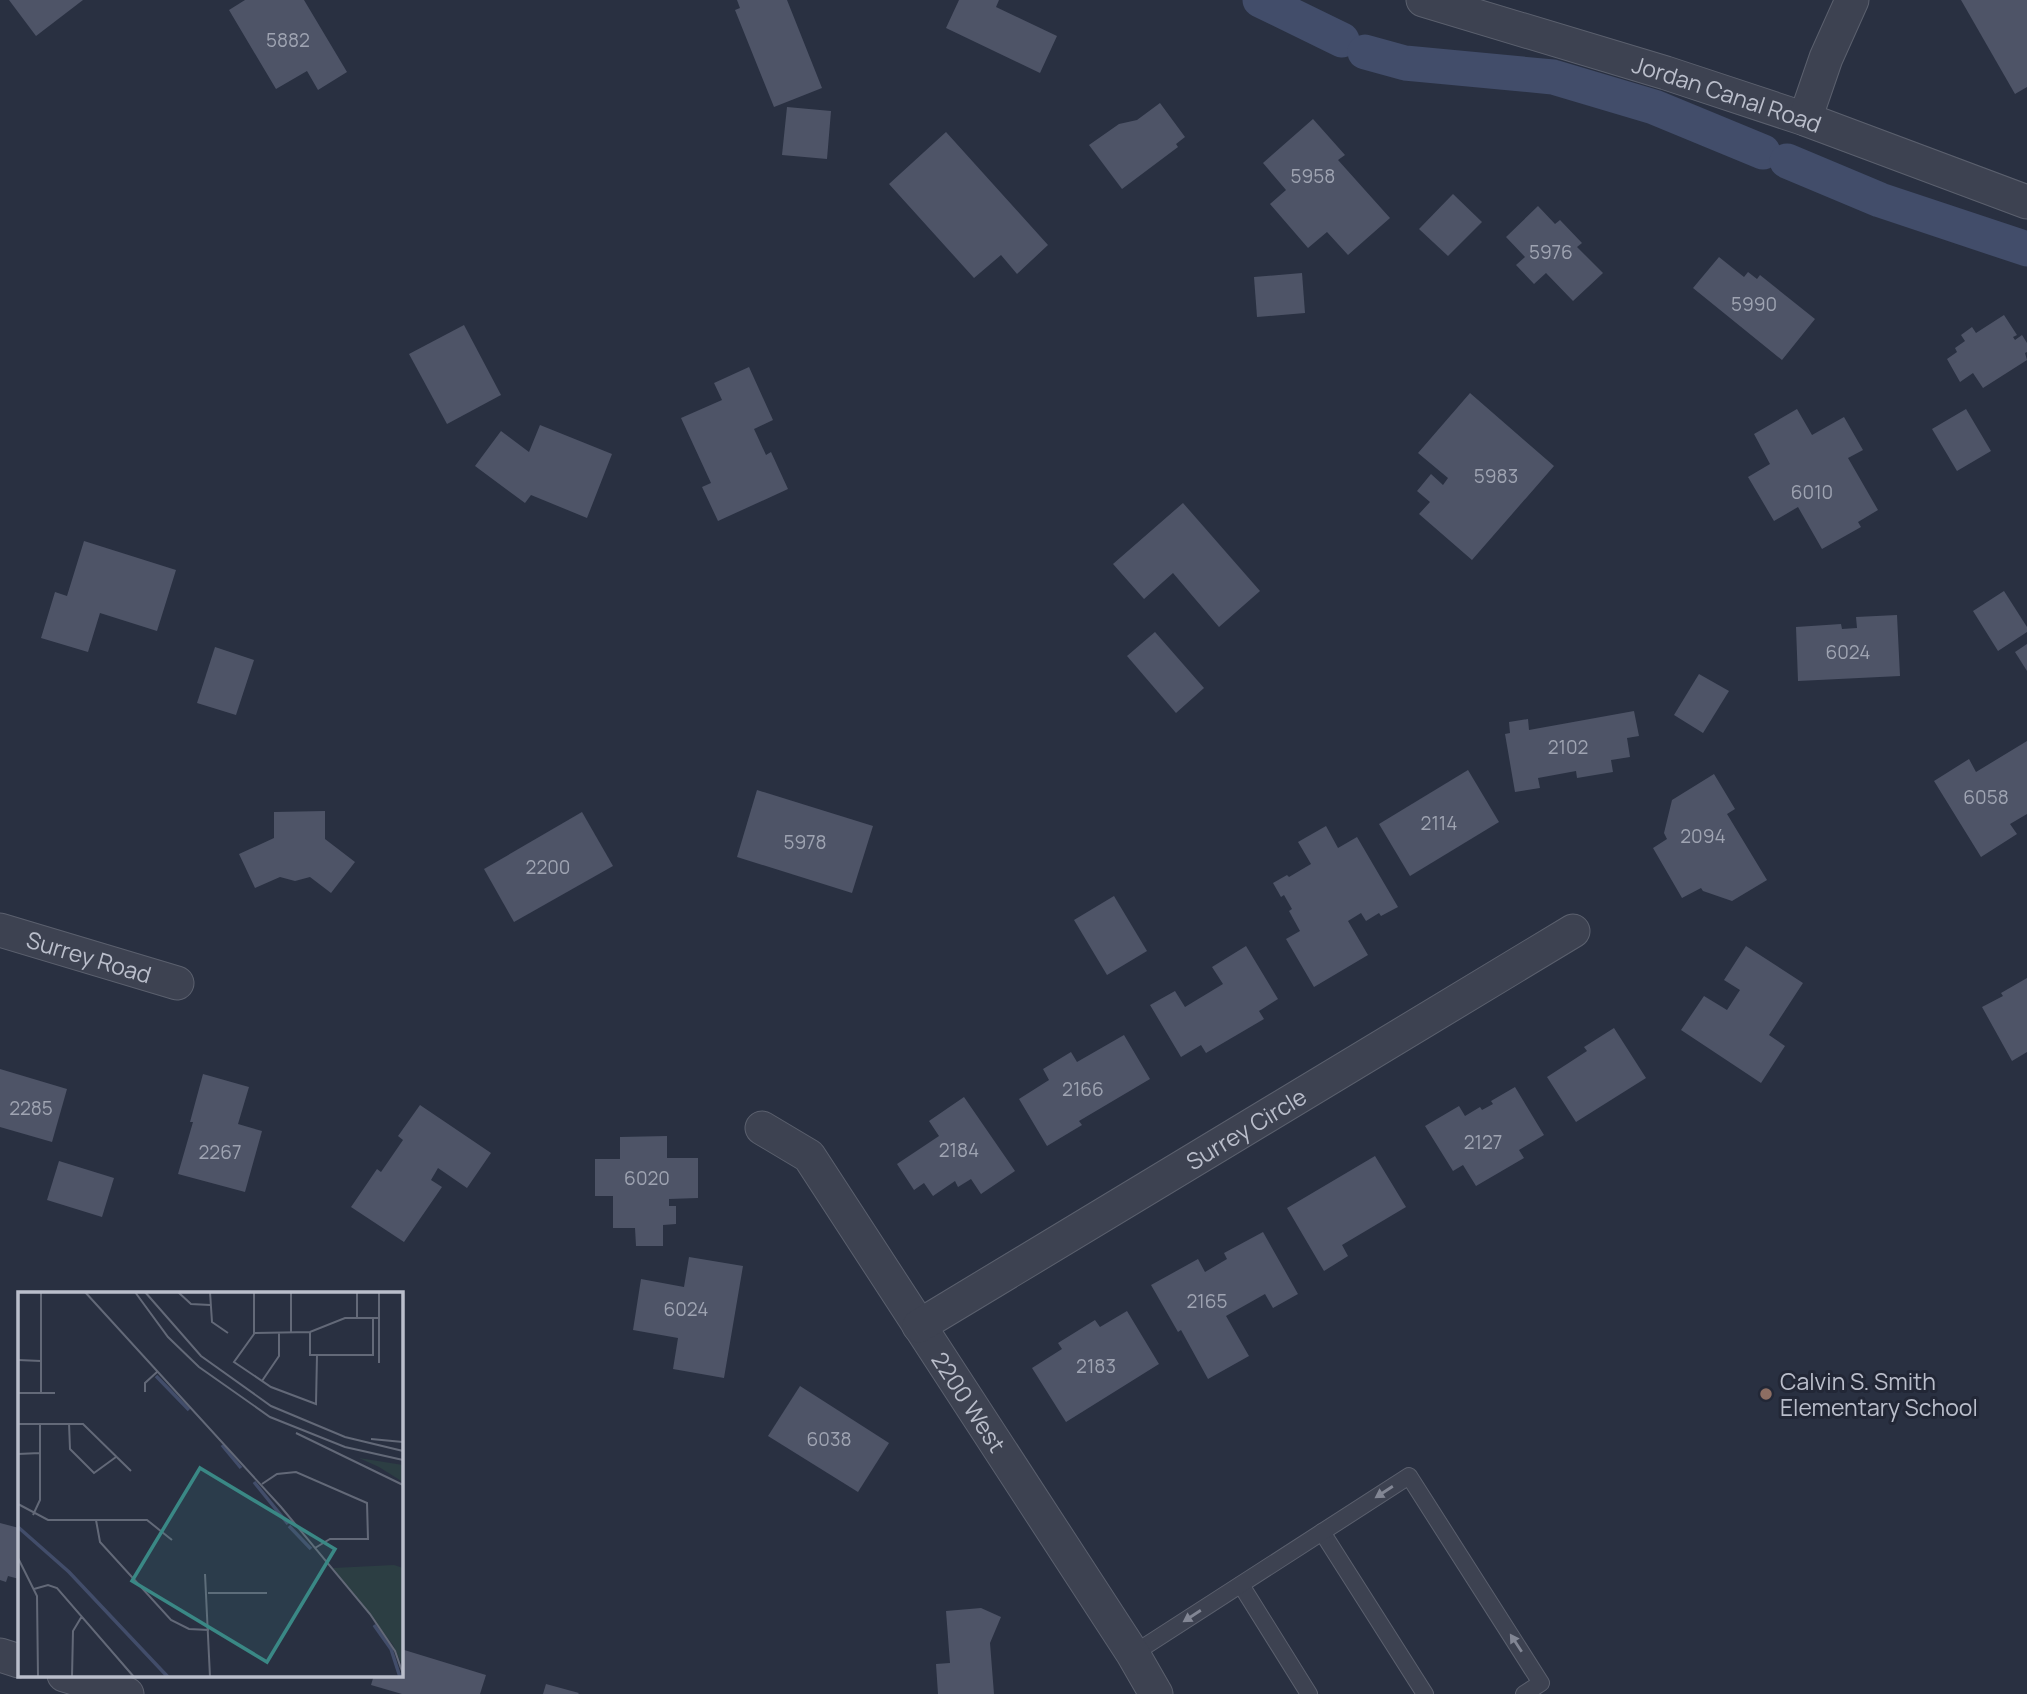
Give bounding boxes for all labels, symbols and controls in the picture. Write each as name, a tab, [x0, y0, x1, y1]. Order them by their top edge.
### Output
house number: 5882	[266, 27, 310, 53]
street label: Jordan Canal Road	[1628, 48, 1826, 140]
house number: 5958	[1291, 163, 1335, 189]
house number: 5976	[1529, 239, 1573, 265]
house number: 5990	[1731, 291, 1777, 317]
house number: 5983	[1474, 463, 1518, 489]
house number: 6010	[1791, 479, 1833, 505]
house number: 6024	[1825, 639, 1871, 665]
house number: 2102	[1548, 734, 1588, 760]
house number: 6058	[1963, 784, 2009, 810]
house number: 2114	[1421, 810, 1457, 836]
house number: 2094	[1680, 823, 1726, 849]
house number: 5978	[783, 829, 827, 855]
house number: 2200	[526, 854, 570, 880]
street label: Surrey Road	[23, 923, 155, 990]
house number: 2166	[1062, 1076, 1104, 1102]
street label: Surrey Circle	[1180, 1080, 1312, 1177]
house number: 2285	[9, 1095, 53, 1121]
house number: 2127	[1464, 1129, 1502, 1155]
house number: 2184	[939, 1137, 979, 1163]
house number: 2267	[199, 1139, 242, 1165]
house number: 6020	[624, 1165, 670, 1191]
house number: 2165	[1186, 1288, 1228, 1314]
inset map	[18, 1292, 402, 1676]
house number: 6024	[663, 1296, 709, 1322]
street label: 2200 West	[924, 1345, 1013, 1458]
house number: 2183	[1076, 1353, 1116, 1379]
place label: Calvin S. Smith Elementary School	[1780, 1365, 1978, 1423]
marker: Calvin S. Smith Elementary School	[1758, 1386, 1774, 1402]
house number: 6038	[807, 1426, 851, 1452]
one-way arrow	[1374, 1486, 1393, 1499]
one-way arrow	[1183, 1609, 1202, 1622]
one-way arrow	[1509, 1633, 1522, 1652]

